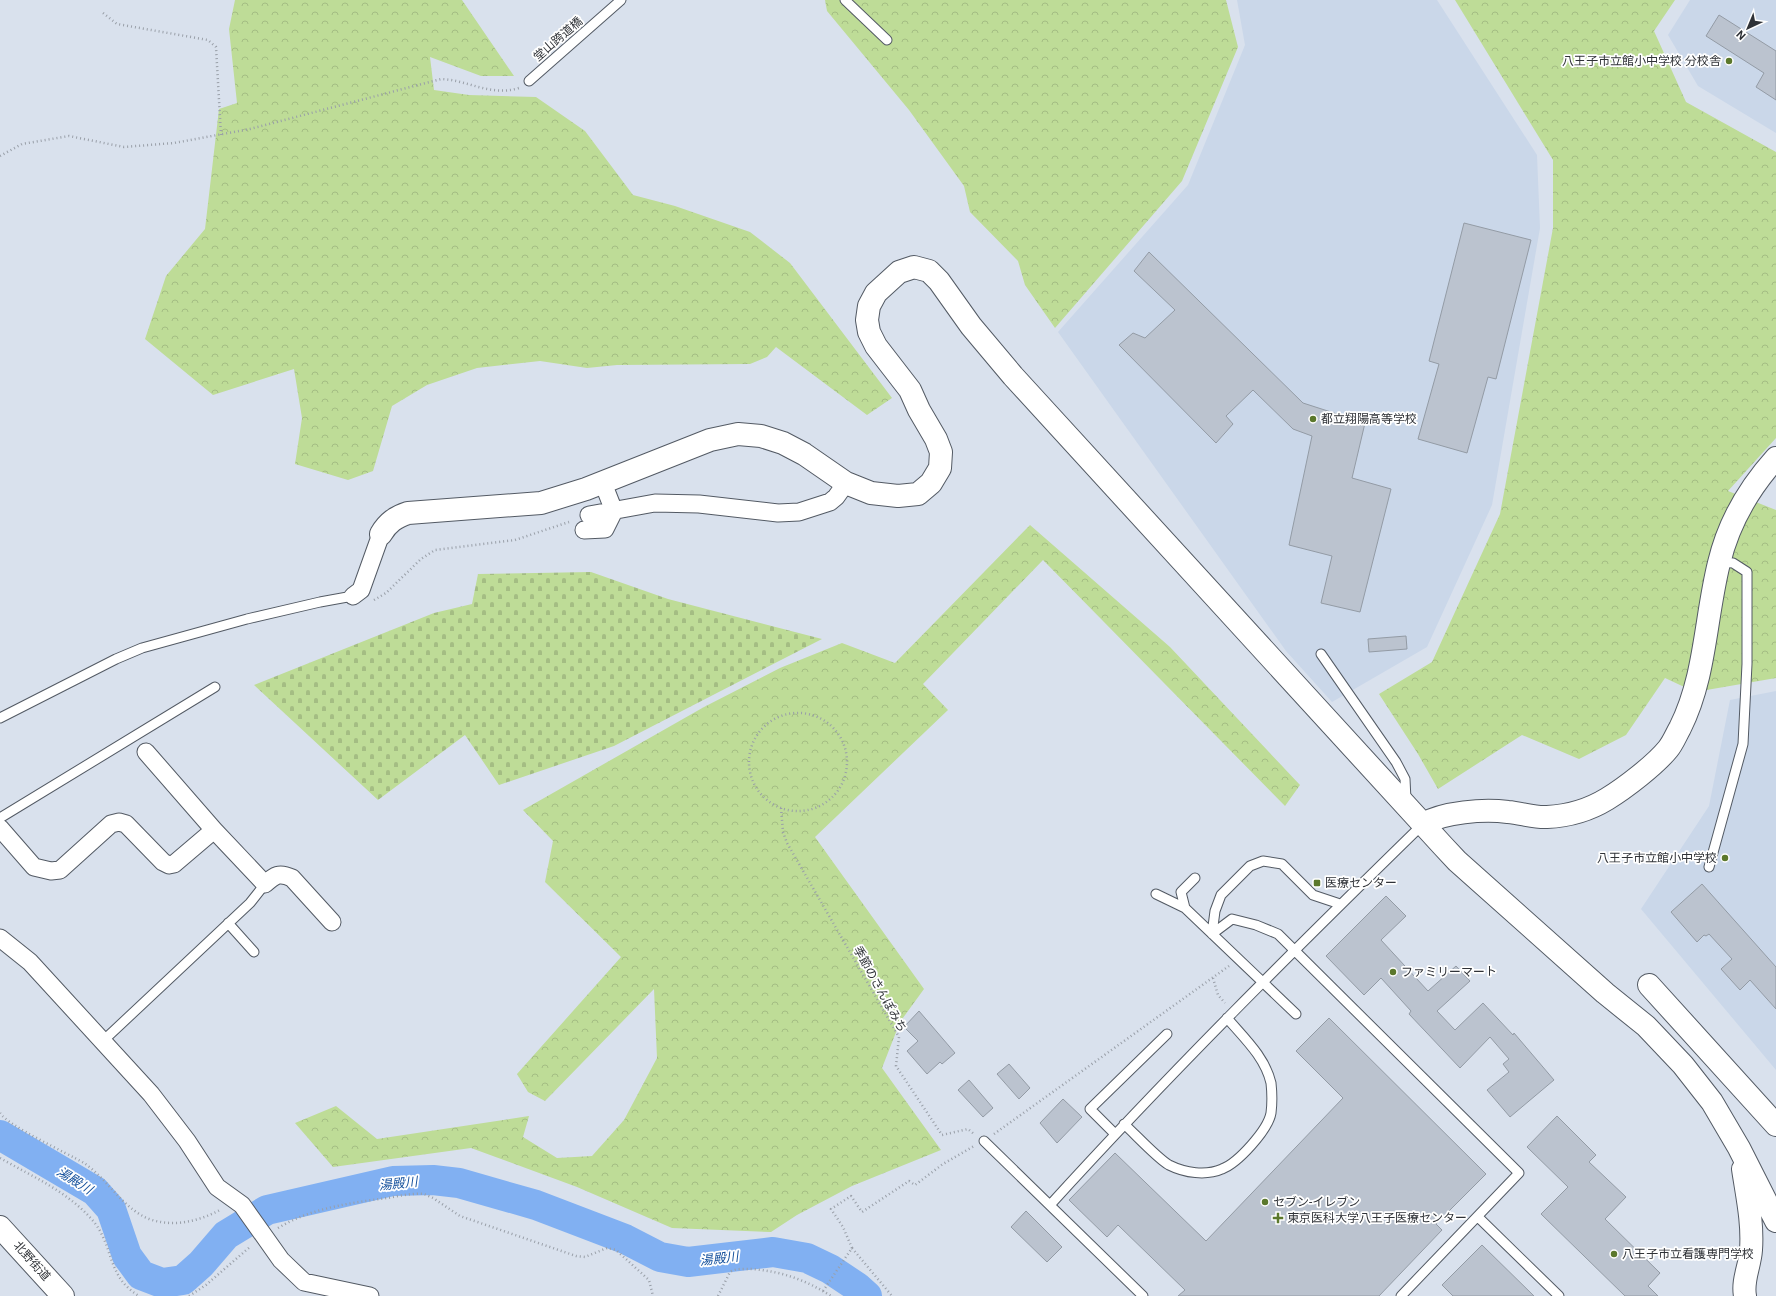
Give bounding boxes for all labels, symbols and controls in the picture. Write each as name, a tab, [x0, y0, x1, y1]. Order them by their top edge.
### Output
north arrow	[1728, 8, 1768, 48]
street label: 堂山跨道橋	[531, 14, 585, 64]
text: N	[1734, 27, 1749, 42]
place label: 八王子市立館小中学校 分校舎	[1562, 54, 1721, 68]
marker: 八王子市立館小中学校 分校舎	[1724, 56, 1734, 66]
place label: 都立翔陽高等学校	[1321, 412, 1417, 426]
marker: 都立翔陽高等学校	[1308, 414, 1318, 424]
place label: 八王子市立館小中学校	[1597, 851, 1717, 865]
marker: 八王子市立館小中学校	[1720, 853, 1730, 863]
place label: 医療センター	[1325, 876, 1397, 890]
marker: 医療センター	[1312, 878, 1322, 888]
street label: 季節のさんぽみち	[851, 944, 909, 1034]
place label: ファミリーマート	[1401, 965, 1497, 979]
marker: ファミリーマート	[1388, 967, 1398, 977]
water label: 湯殿川	[54, 1164, 97, 1198]
water label: 湯殿川	[378, 1174, 420, 1193]
place label: セブン-イレブン	[1273, 1195, 1360, 1209]
marker: セブン-イレブン	[1260, 1197, 1270, 1207]
place label: 東京医科大学八王子医療センター	[1287, 1211, 1467, 1225]
marker: 東京医科大学八王子医療センター	[1272, 1212, 1284, 1224]
street label: 北野街道	[11, 1238, 53, 1284]
place label: 八王子市立看護専門学校	[1622, 1247, 1754, 1261]
water label: 湯殿川	[699, 1248, 741, 1268]
marker: 八王子市立看護専門学校	[1609, 1249, 1619, 1259]

